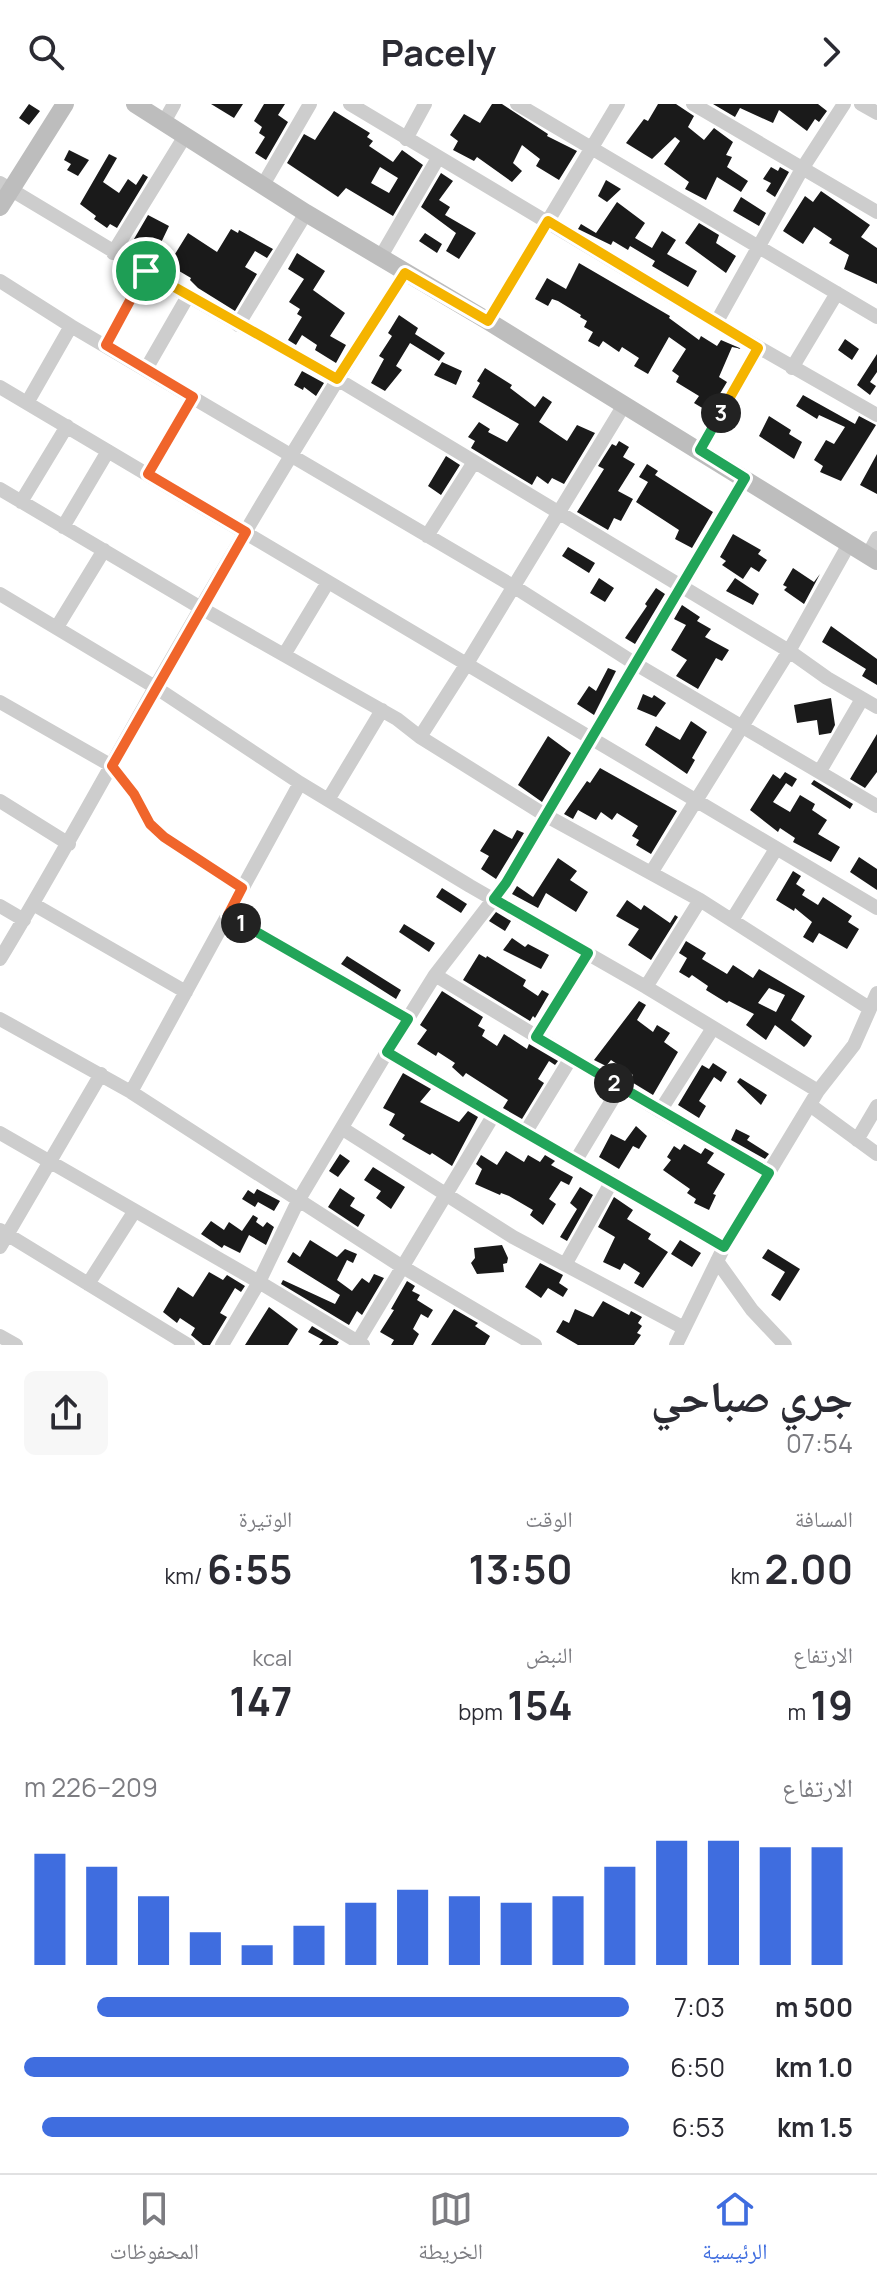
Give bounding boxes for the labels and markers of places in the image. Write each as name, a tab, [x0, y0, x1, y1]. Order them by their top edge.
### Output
pin	[112, 237, 180, 305]
pin: 3	[701, 393, 741, 433]
pin: 1	[221, 903, 261, 943]
pin: 2	[594, 1063, 634, 1103]

